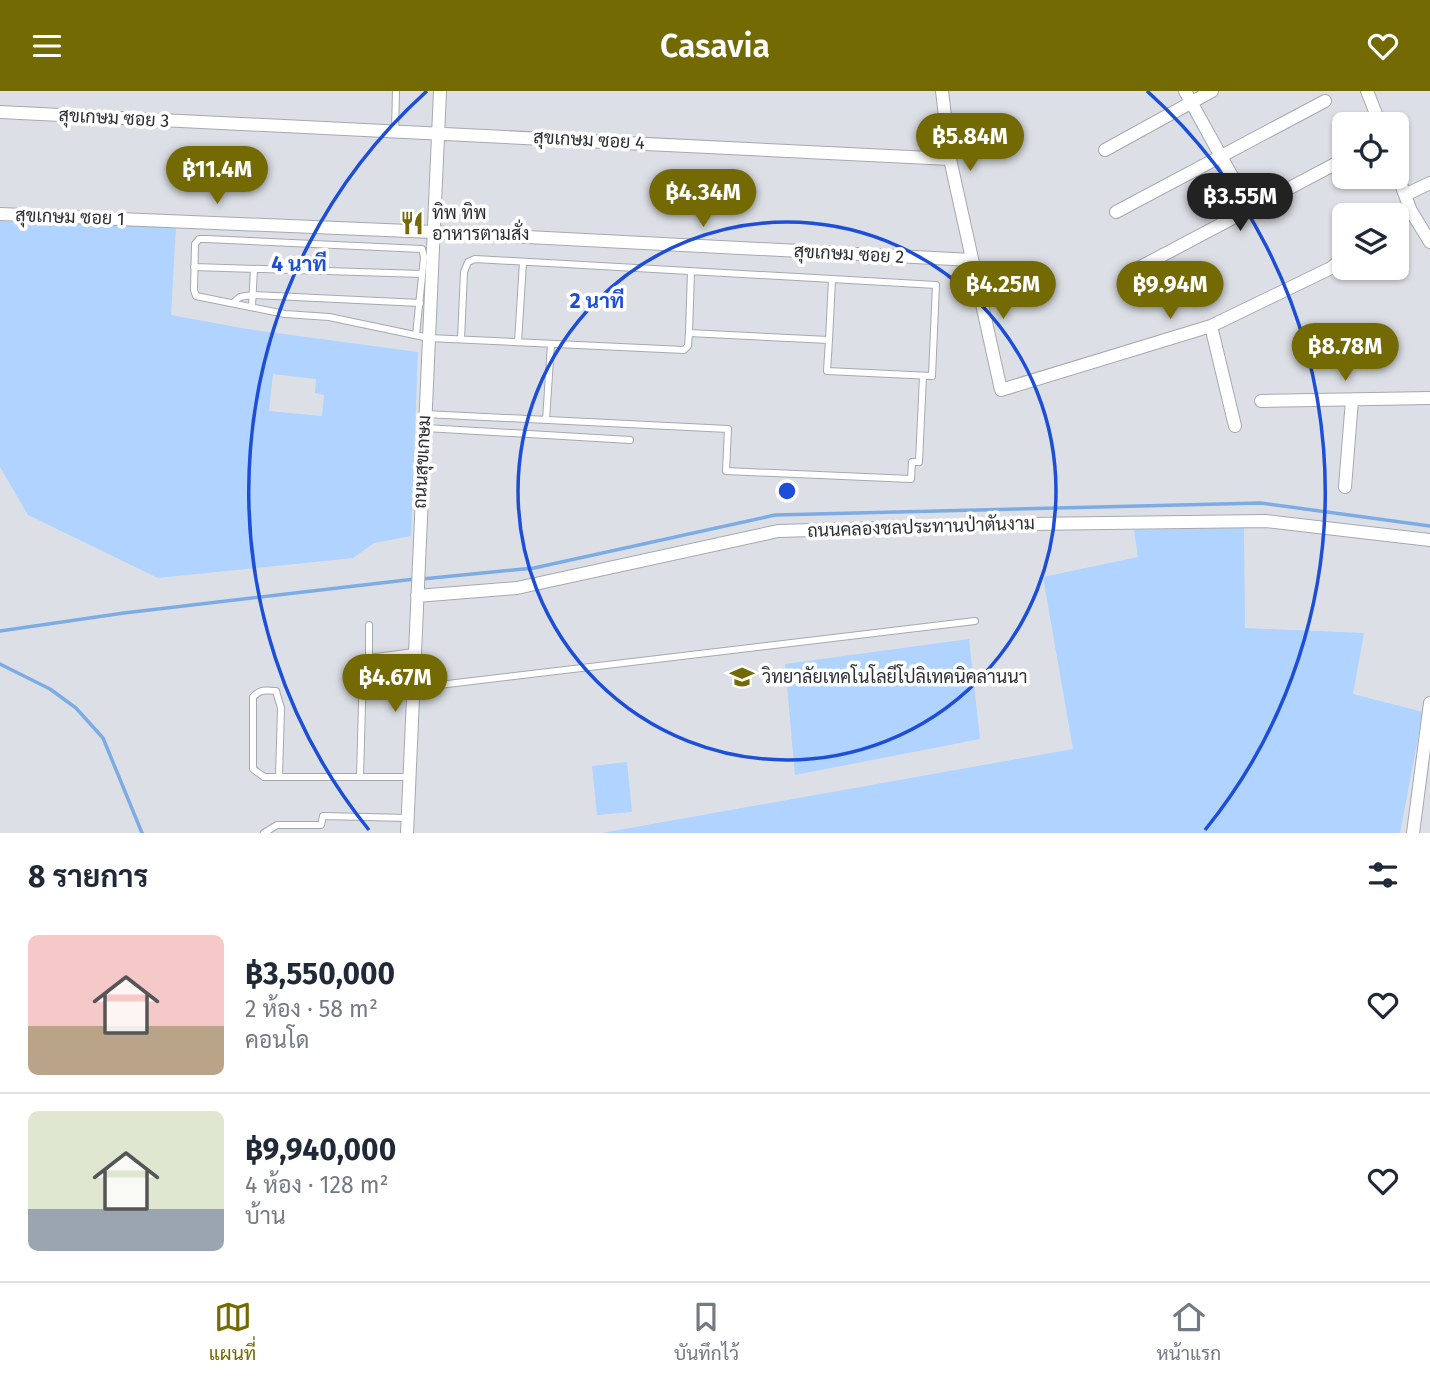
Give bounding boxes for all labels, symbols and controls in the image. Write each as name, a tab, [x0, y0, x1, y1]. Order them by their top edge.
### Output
icon: menu	[28, 27, 66, 65]
text: Casavia	[660, 27, 770, 65]
icon: heart	[1364, 27, 1402, 65]
street label: สุขเกษม ซอย 3	[58, 104, 170, 133]
map controls	[1332, 112, 1409, 280]
button: locate	[1332, 112, 1409, 189]
pin: ฿5.84M	[913, 113, 1027, 173]
text: ฿5.84M	[932, 122, 1008, 150]
street label: สุขเกษม ซอย 4	[533, 126, 646, 155]
pin: ฿11.4M	[160, 146, 274, 206]
text: ฿11.4M	[182, 155, 252, 183]
pin: ฿4.34M	[646, 169, 760, 229]
pin: ฿3.55M	[1183, 173, 1297, 233]
text: ฿4.34M	[665, 178, 741, 206]
text: ฿3.55M	[1203, 182, 1277, 210]
place label: ทิพ ทิพ อาหารตามสั่ง	[432, 202, 530, 245]
button: layers	[1332, 203, 1409, 280]
street label: สุขเกษม ซอย 1	[15, 204, 125, 231]
restaurant icon: ทิพ ทิพ อาหารตามสั่ง	[398, 209, 426, 237]
street label: สุขเกษม ซอย 2	[793, 240, 905, 269]
text: 4 นาที	[271, 251, 327, 277]
pin: ฿4.25M	[946, 261, 1060, 321]
pin: ฿9.94M	[1113, 261, 1227, 321]
text: ฿4.25M	[966, 270, 1040, 298]
text: ฿9.94M	[1133, 270, 1207, 298]
text: 2 นาที	[570, 288, 624, 314]
pin: ฿8.78M	[1288, 323, 1402, 383]
text: ฿8.78M	[1308, 332, 1382, 360]
street label: ถนนสุขเกษม	[409, 415, 436, 509]
centre of rings	[775, 479, 799, 503]
street label: ถนนคลองชลประทานป่าตันงาม	[807, 512, 1035, 542]
pin: ฿4.67M	[338, 655, 452, 714]
text: ฿4.67M	[358, 663, 432, 691]
school or university icon: วิทยาลัยเทคโนโลยีโปลิเทคนิคลานนา	[728, 663, 756, 691]
place label: วิทยาลัยเทคโนโลยีโปลิเทคนิคลานนา	[761, 664, 1027, 688]
icon: filters	[1364, 856, 1402, 894]
text: 8 รายการ	[28, 859, 149, 895]
text: ฿3,550,000	[245, 956, 395, 992]
icon: home	[84, 963, 168, 1047]
icon: heart	[1364, 986, 1402, 1024]
text: 2 ห้อง · 58 m²	[245, 995, 378, 1023]
text: คอนโด	[245, 1026, 309, 1054]
text: ฿9,940,000	[245, 1132, 396, 1168]
icon: home	[84, 1139, 168, 1223]
icon: heart	[1364, 1162, 1402, 1200]
text: 4 ห้อง · 128 m²	[245, 1171, 389, 1199]
text: บ้าน	[245, 1202, 286, 1230]
tab: แผนที่	[209, 1298, 256, 1365]
tab: บันทึกไว้	[674, 1298, 739, 1365]
tab: หน้าแรก	[1157, 1298, 1221, 1365]

